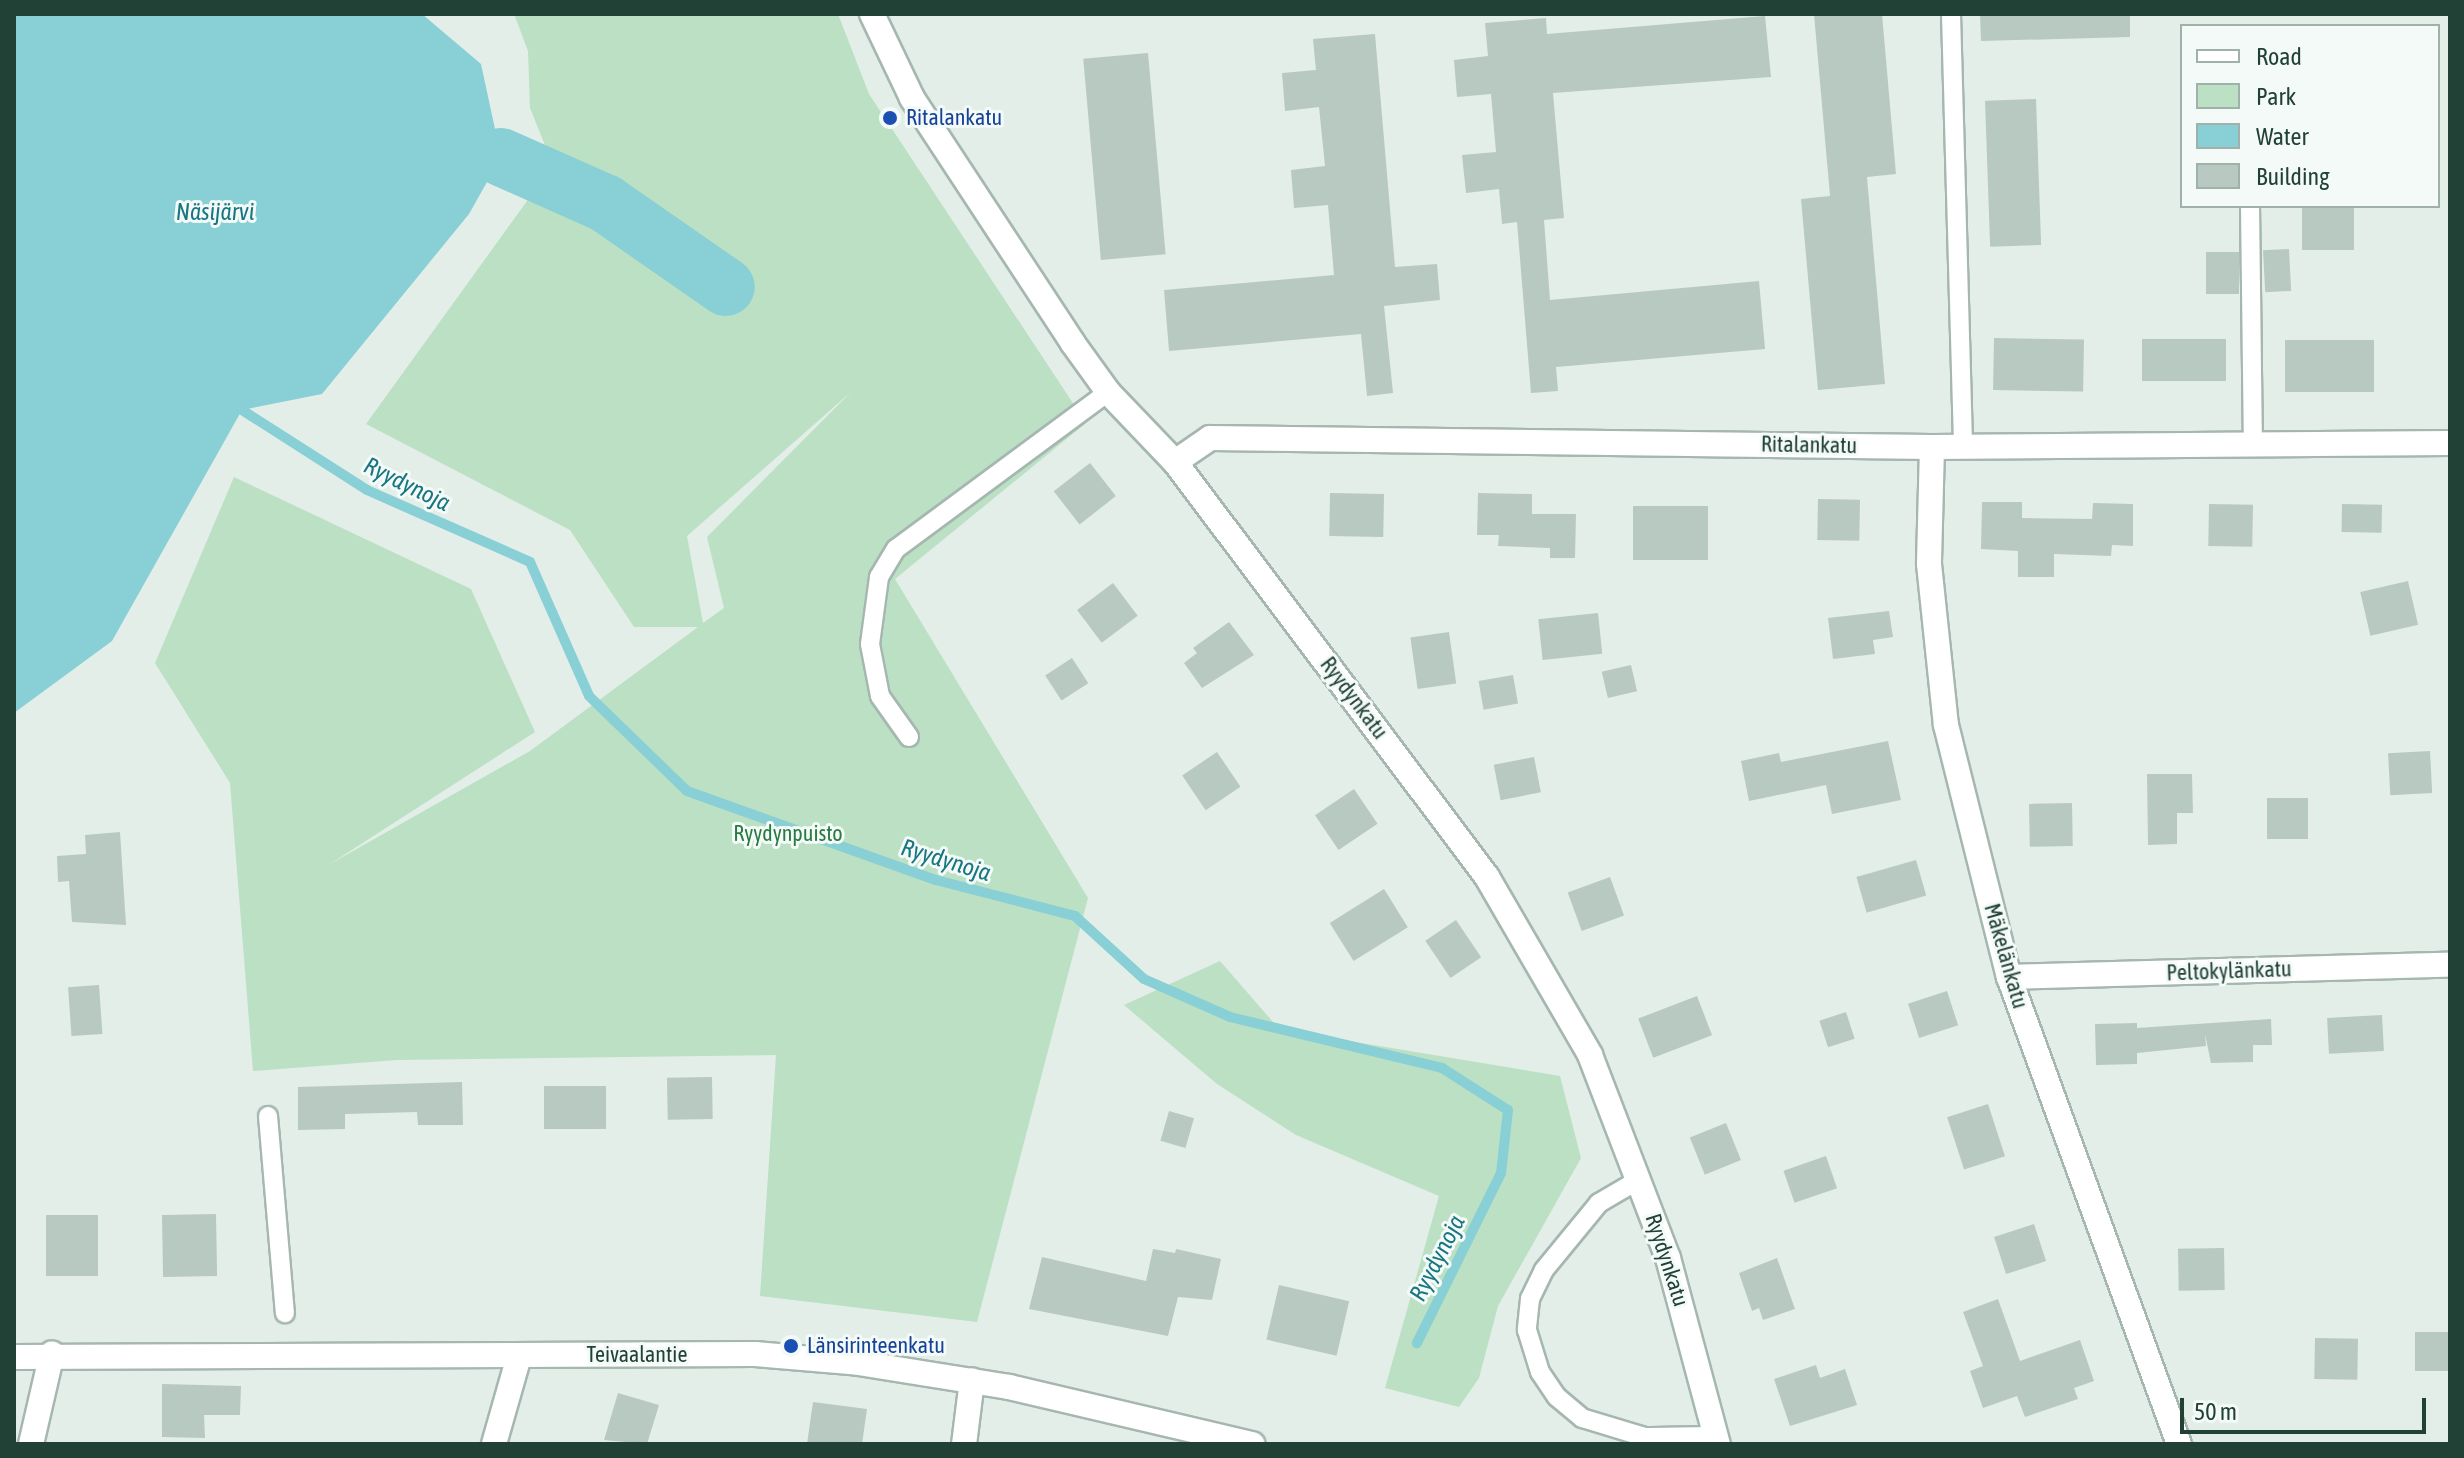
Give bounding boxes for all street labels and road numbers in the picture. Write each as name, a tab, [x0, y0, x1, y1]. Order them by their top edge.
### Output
street label: Ritalankatu	[1761, 431, 1857, 459]
street label: Ryydynkatu	[1315, 652, 1393, 744]
street label: Mäkelänkatu	[1978, 901, 2034, 1011]
street label: Peltokylänkatu	[2166, 956, 2292, 986]
street label: Ryydynkatu	[1640, 1210, 1694, 1310]
street label: Teivaalantie	[587, 1342, 687, 1368]

